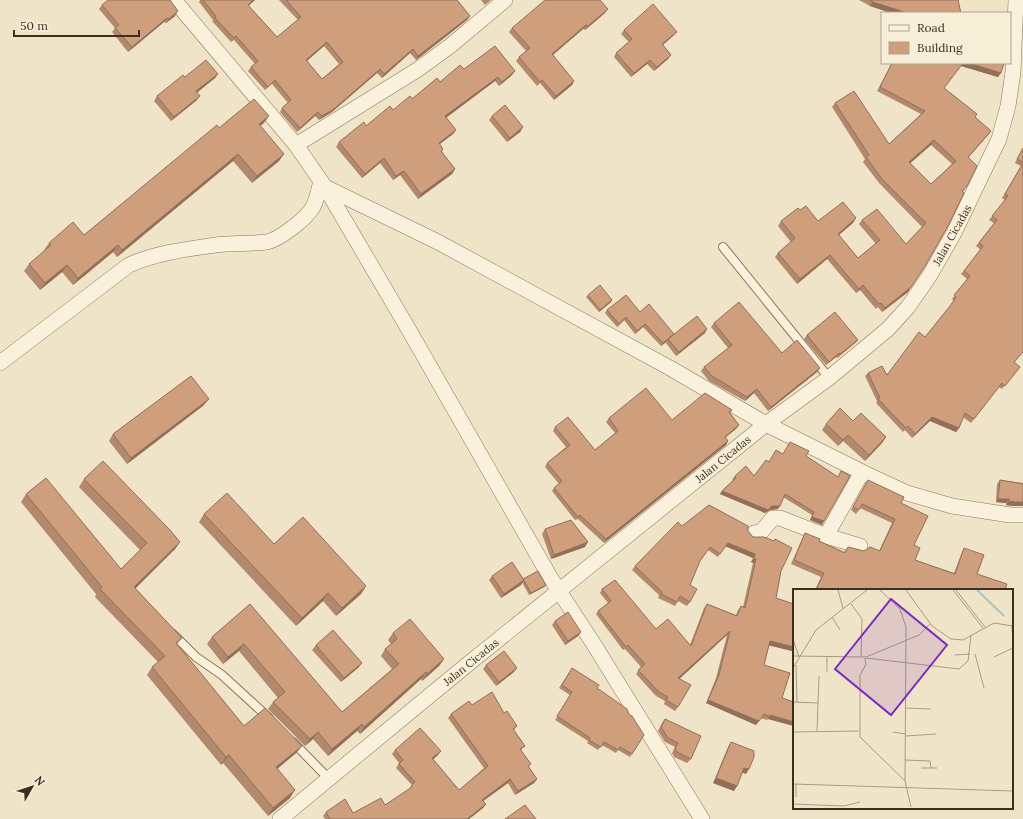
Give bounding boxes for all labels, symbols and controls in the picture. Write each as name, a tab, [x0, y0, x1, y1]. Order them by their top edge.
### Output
scale bar	[14, 12, 139, 38]
legend	[881, 12, 1011, 64]
text: 50 m	[20, 18, 48, 33]
text: Road	[917, 20, 945, 35]
text: Building	[917, 40, 963, 55]
street label: Jalan Cicadas	[929, 202, 974, 269]
street label: Jalan Cicadas	[692, 432, 754, 486]
inset map	[793, 589, 1013, 809]
street label: Jalan Cicadas	[440, 635, 502, 689]
north arrow	[12, 767, 52, 807]
text: N	[32, 773, 48, 789]

